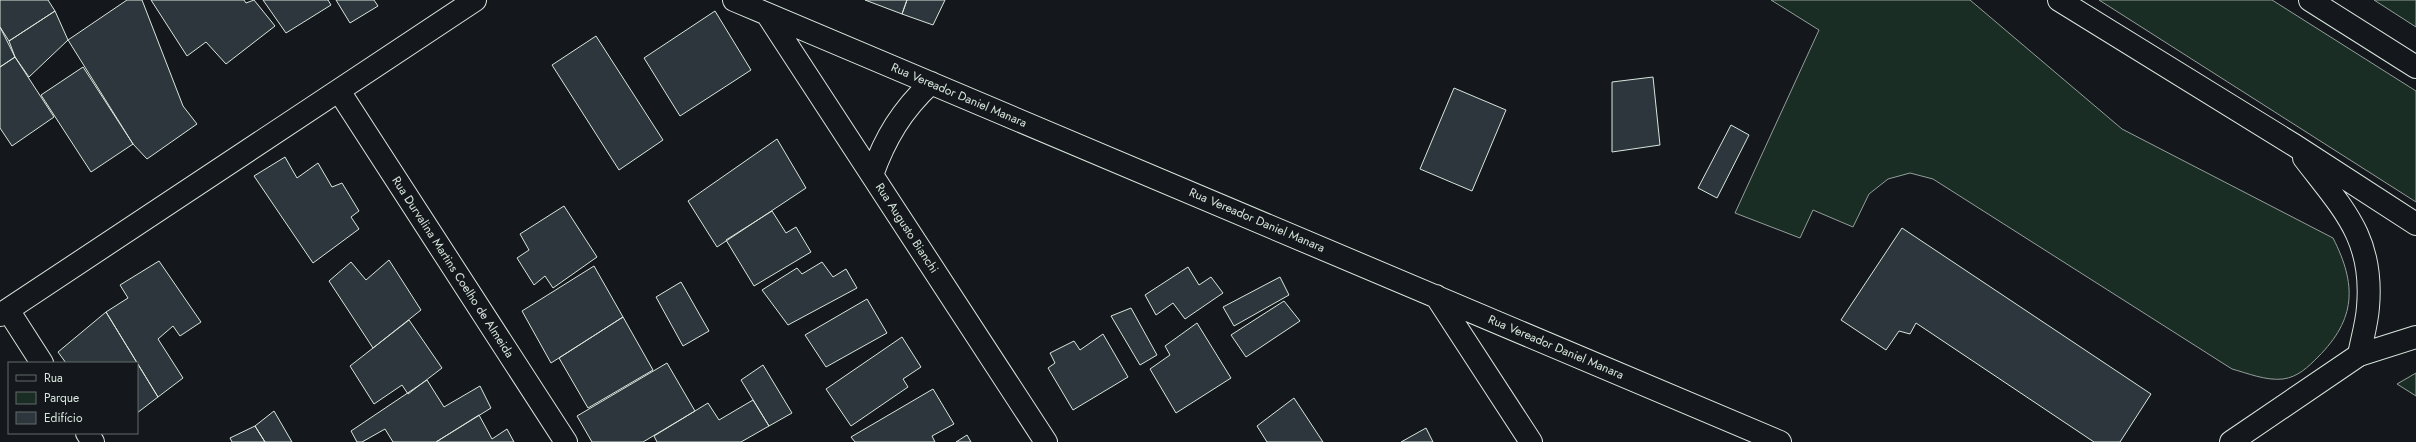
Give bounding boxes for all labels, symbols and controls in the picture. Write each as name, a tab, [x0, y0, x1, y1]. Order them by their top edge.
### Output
street label: Rua Vereador Daniel Manara	[888, 58, 1030, 132]
street label: Rua Durvalina Martins Coelho de Almeida	[387, 173, 519, 361]
street label: Rua Augusto Bianchi	[871, 179, 943, 277]
street label: Rua Vereador Daniel Manara	[1186, 183, 1328, 257]
street label: Rua Vereador Daniel Manara	[1485, 310, 1627, 384]
legend	[8, 362, 138, 434]
text: Rua	[44, 369, 63, 387]
text: Parque	[44, 389, 79, 407]
text: Edifício	[44, 409, 83, 427]

